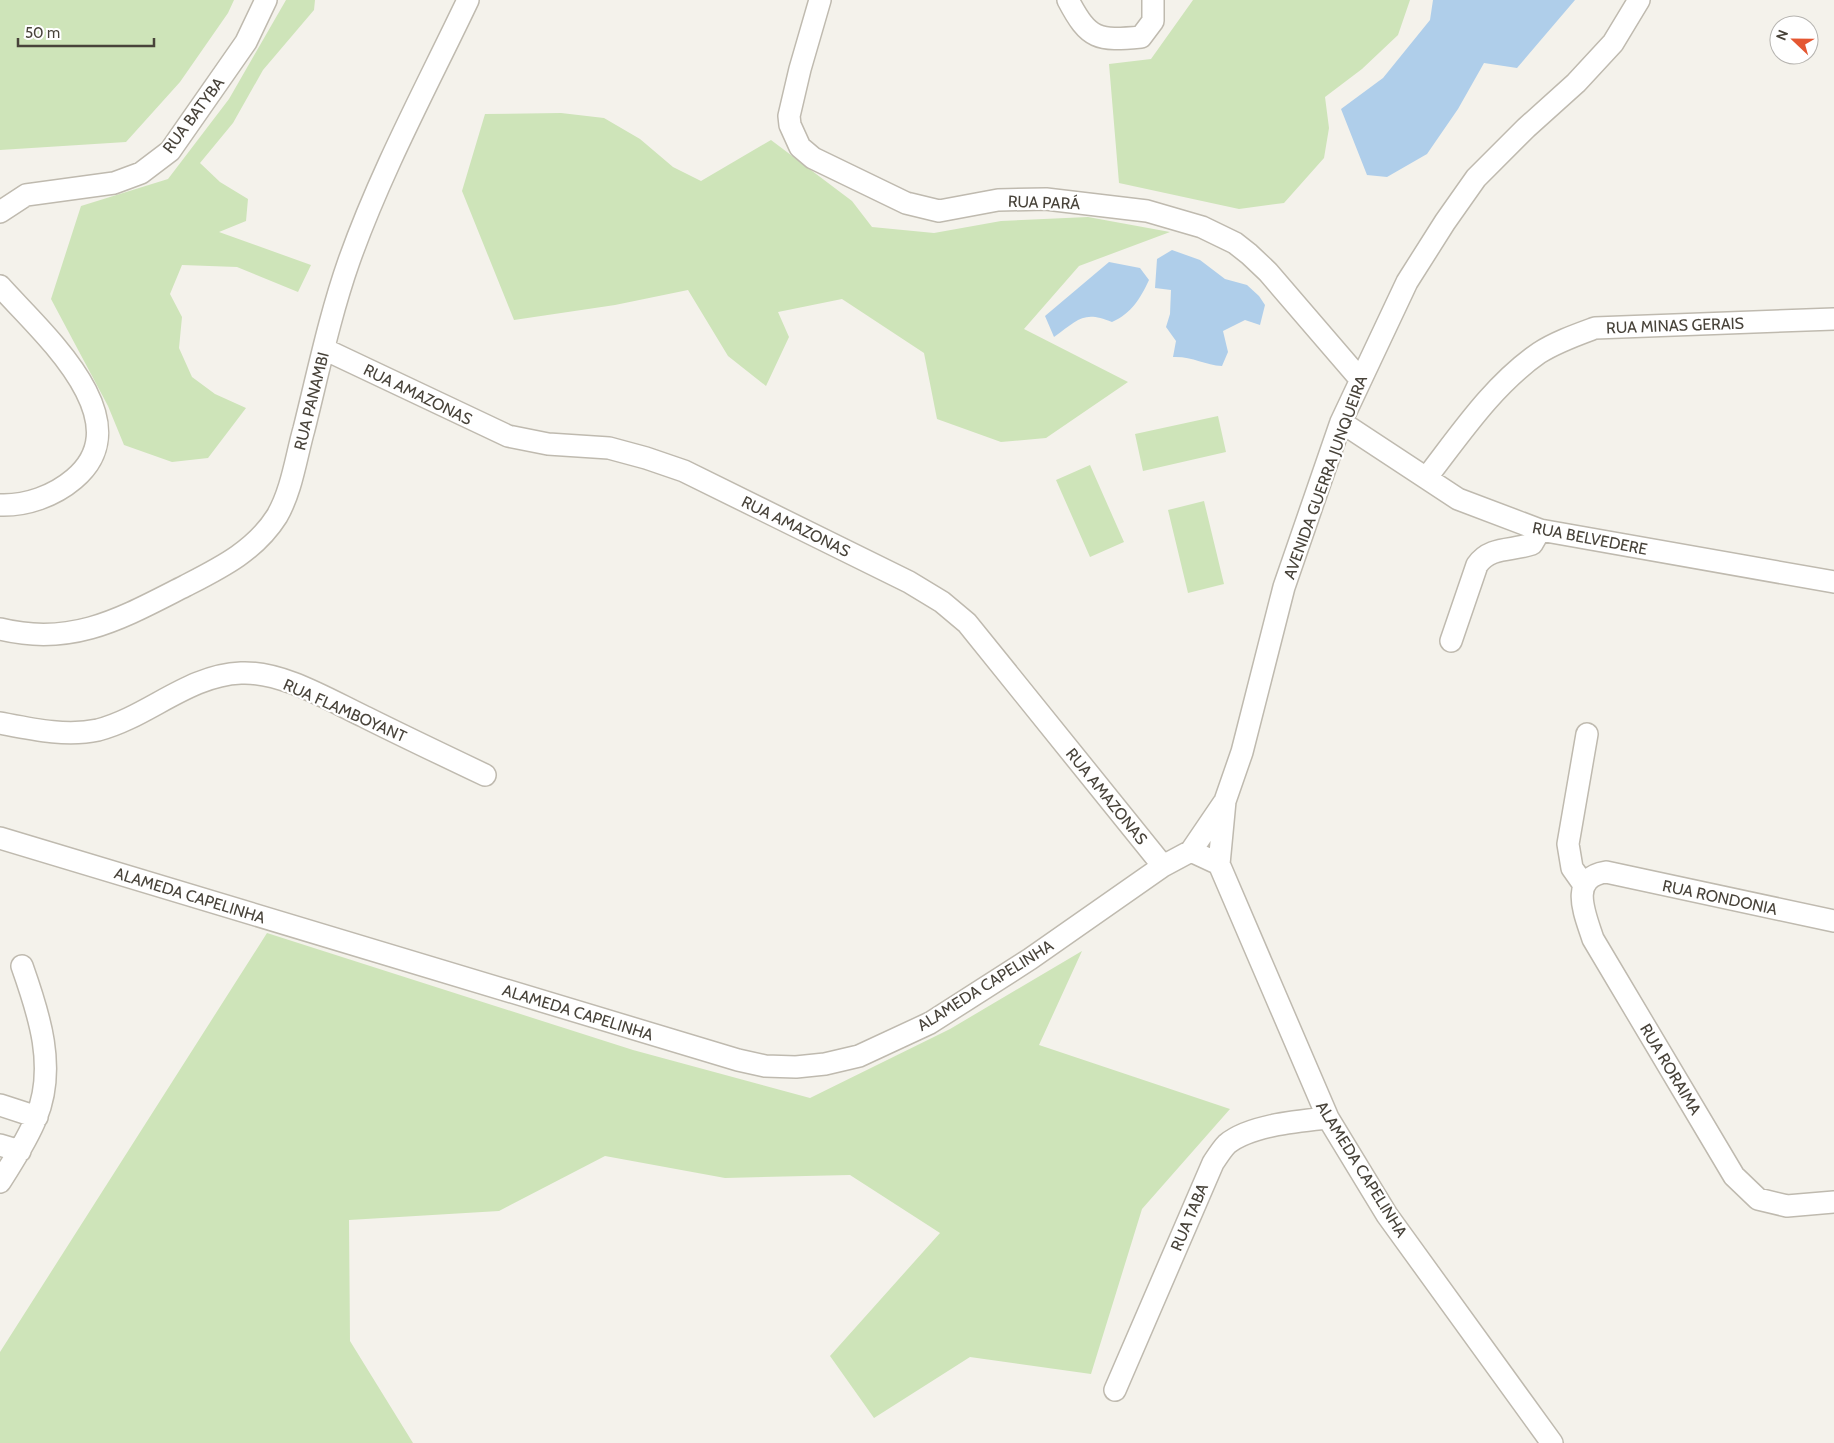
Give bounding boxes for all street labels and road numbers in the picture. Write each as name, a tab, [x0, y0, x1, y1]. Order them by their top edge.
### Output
street label: RUA BATYBA	[159, 74, 228, 157]
street label: RUA PARÁ	[1008, 192, 1081, 213]
street label: RUA MINAS GERAIS	[1606, 314, 1744, 337]
street label: RUA PANAMBI	[290, 350, 333, 452]
street label: RUA AMAZONAS	[360, 360, 475, 429]
street label: AVENIDA GUERRA JUNQUEIRA	[1280, 373, 1371, 582]
street label: RUA AMAZONAS	[738, 492, 853, 561]
street label: RUA BELVEDERE	[1531, 518, 1649, 559]
street label: RUA FLAMBOYANT	[280, 675, 410, 746]
street label: RUA AMAZONAS	[1062, 744, 1151, 848]
street label: ALAMEDA CAPELINHA	[112, 863, 268, 928]
street label: RUA RONDONIA	[1661, 876, 1779, 919]
street label: ALAMEDA CAPELINHA	[914, 936, 1057, 1035]
street label: ALAMEDA CAPELINHA	[500, 980, 656, 1045]
street label: RUA RORAIMA	[1636, 1020, 1705, 1118]
street label: ALAMEDA CAPELINHA	[1312, 1098, 1411, 1241]
street label: RUA TABA	[1167, 1181, 1212, 1254]

